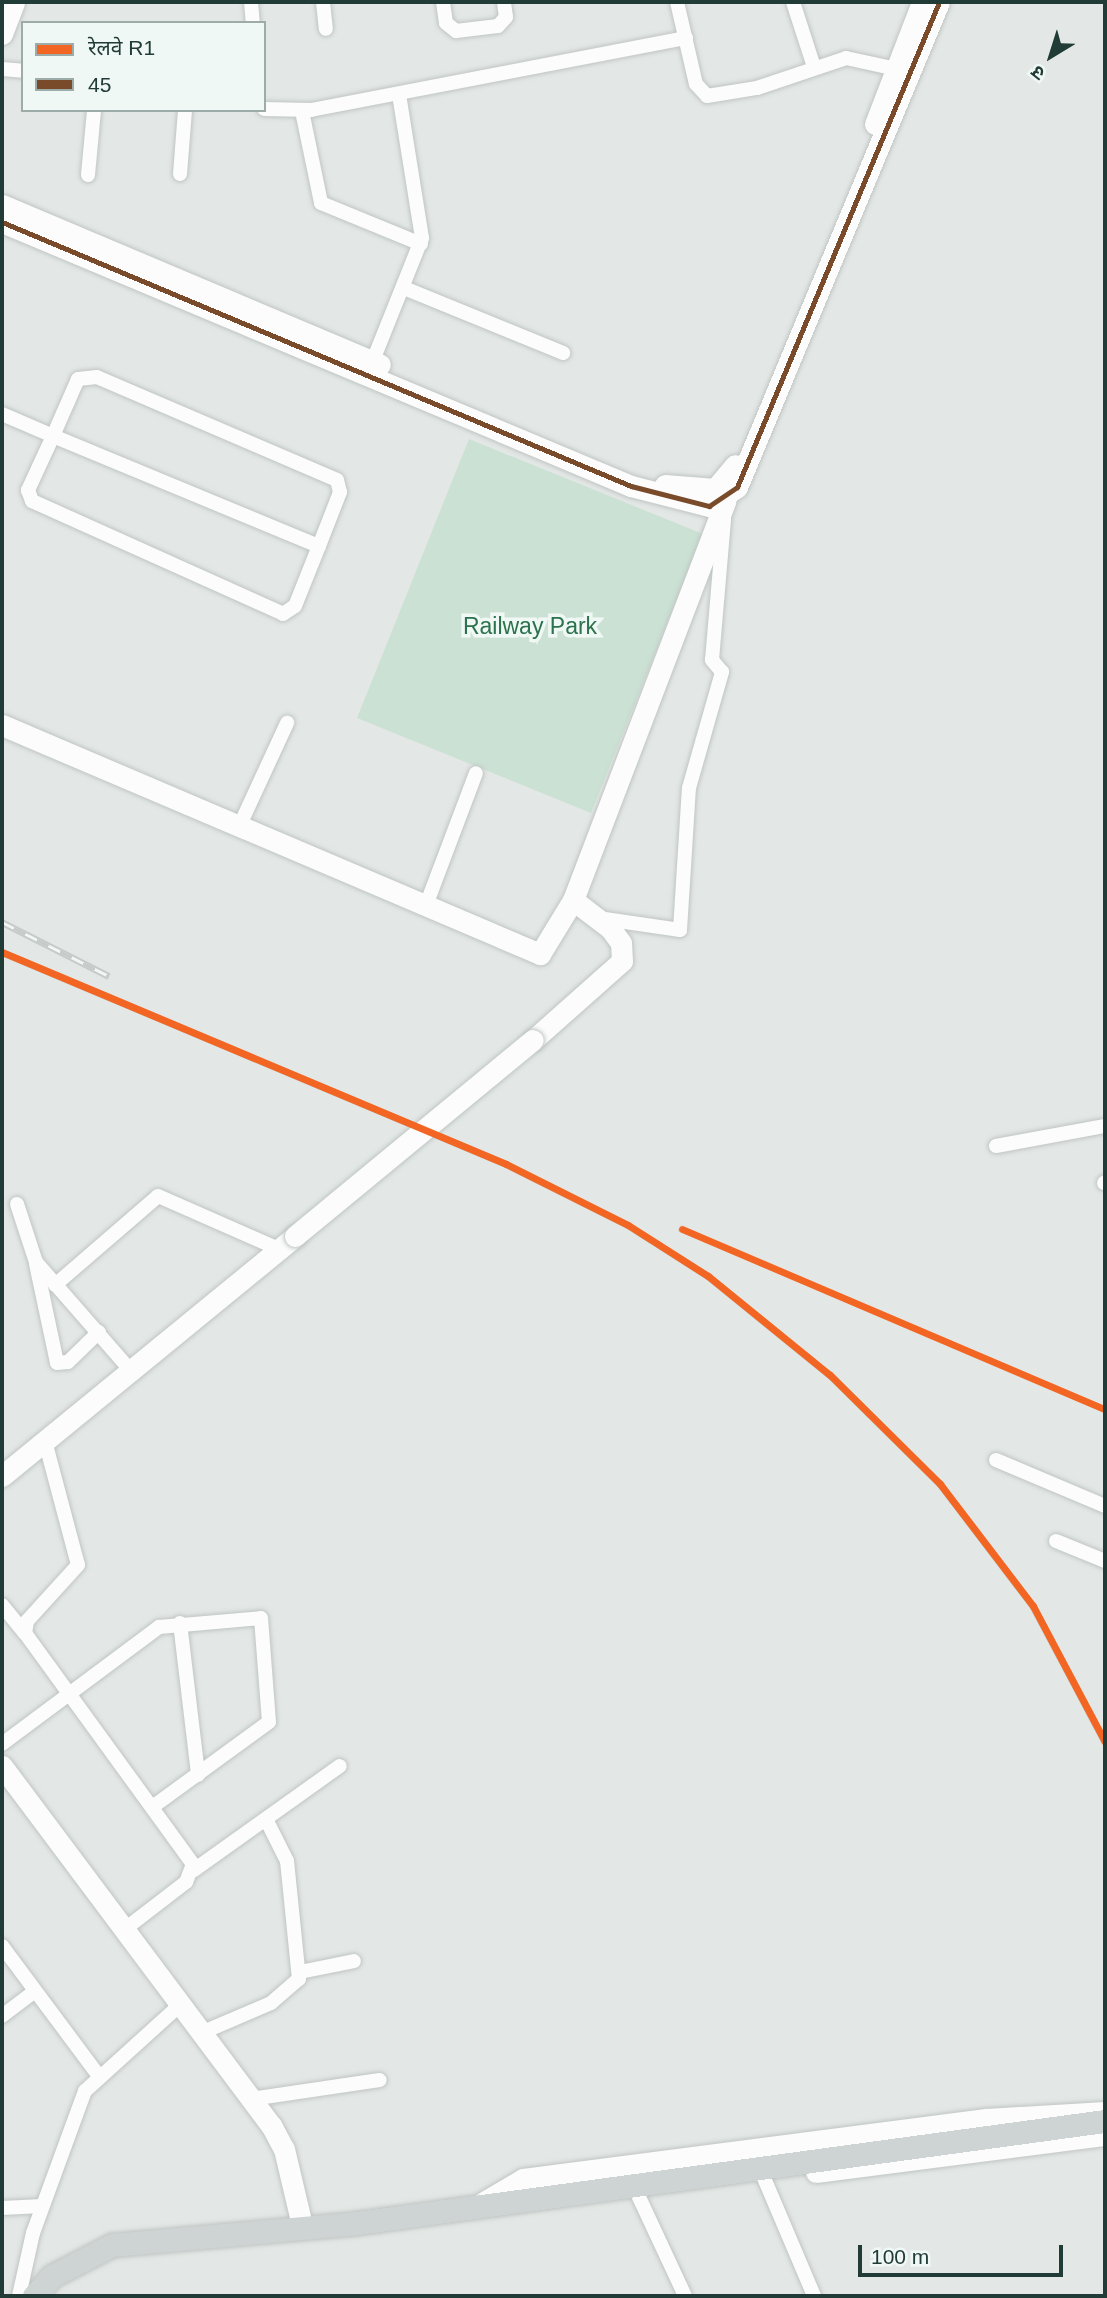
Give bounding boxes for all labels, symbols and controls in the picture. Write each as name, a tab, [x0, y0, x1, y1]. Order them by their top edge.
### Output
legend	[21, 21, 266, 112]
north arrow	[1016, 21, 1086, 91]
text: रेलवे R1	[88, 36, 155, 59]
text: उ	[1027, 61, 1049, 85]
text: 45	[88, 73, 111, 96]
park label: Railway Park	[463, 612, 597, 640]
scale bar	[862, 2232, 1067, 2276]
text: 100 m	[871, 2245, 929, 2268]

